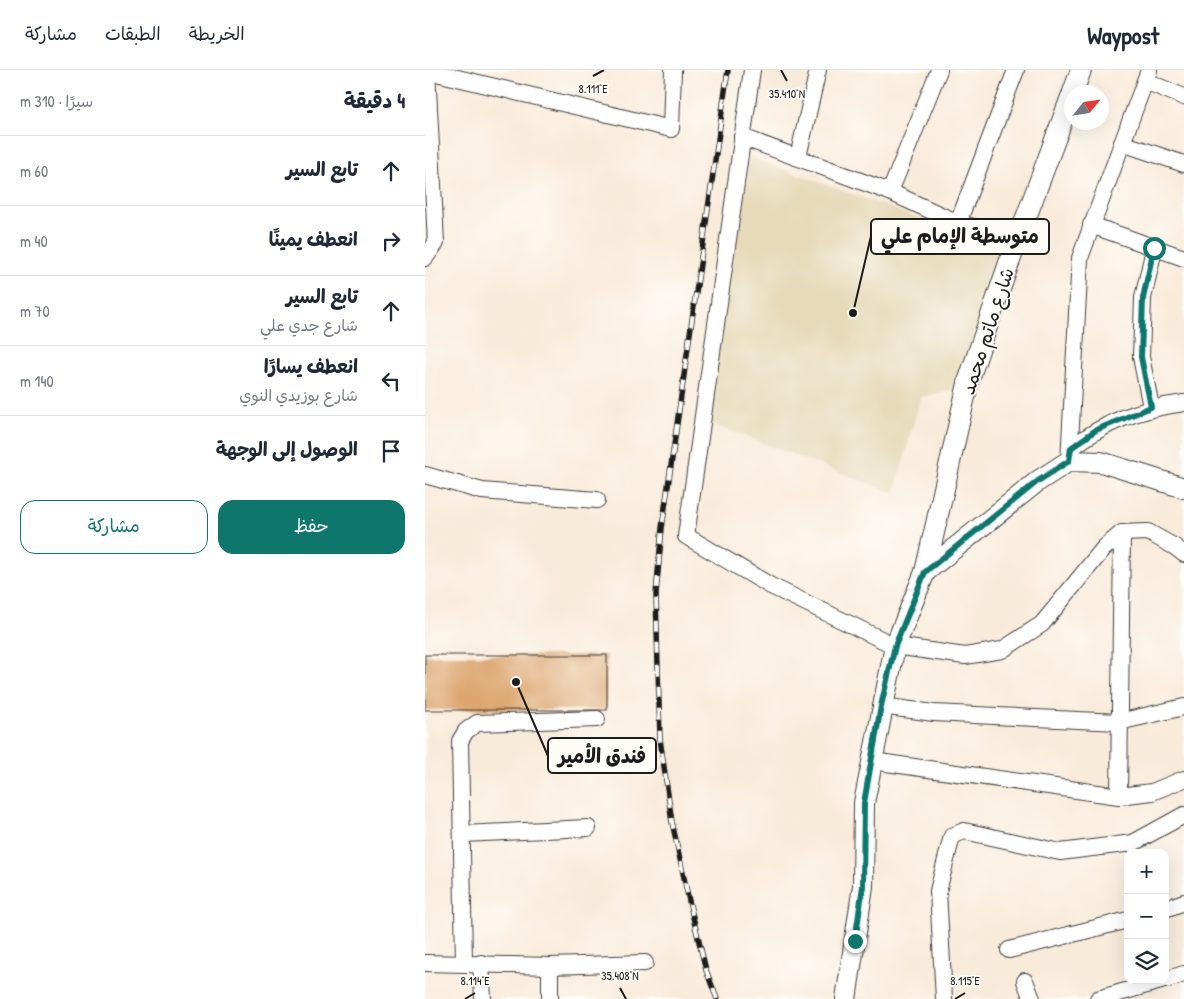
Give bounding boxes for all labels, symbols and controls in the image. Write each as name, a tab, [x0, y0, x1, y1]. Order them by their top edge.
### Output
text: Waypost	[1087, 19, 1159, 51]
text: مشاركة	[25, 21, 77, 46]
text: الطبقات	[105, 21, 161, 46]
text: الخريطة	[189, 21, 245, 46]
text: 8.111°E	[579, 80, 608, 97]
text: 35.410°N	[769, 85, 805, 102]
north arrow	[1064, 85, 1109, 130]
text: 4 دقيقة	[344, 86, 405, 115]
text: سيرًا · 310 m	[20, 90, 93, 112]
text: تابع السير	[286, 156, 358, 182]
icon: ahead	[377, 157, 405, 185]
text: 60 m	[20, 160, 48, 182]
callout: متوسطة الإمام علي	[871, 219, 1049, 254]
text: متوسطة الإمام علي	[881, 222, 1039, 254]
text: انعطف يمينًا	[269, 226, 358, 252]
icon: right	[377, 227, 405, 255]
text: 40 m	[20, 230, 48, 252]
route start	[1143, 237, 1166, 260]
street label: شارع ماتم محمد	[954, 264, 1022, 398]
text: تابع السير	[286, 283, 358, 309]
icon: ahead	[377, 297, 405, 325]
text: 70 m	[20, 300, 50, 322]
text: شارع جدي علي	[260, 314, 358, 336]
text: انعطف يسارًا	[264, 353, 358, 379]
icon: left	[377, 367, 405, 395]
text: 140 m	[20, 370, 54, 392]
text: شارع بوزيدي النوي	[239, 384, 358, 406]
text: الوصول إلى الوجهة	[216, 436, 358, 462]
icon: arrive	[377, 437, 405, 465]
button: مشاركة	[20, 500, 208, 554]
button: حفظ	[218, 500, 405, 554]
callout: فندق الأمير	[548, 738, 656, 773]
text: فندق الأمير	[556, 742, 646, 769]
map controls	[1124, 849, 1169, 984]
button: +	[1124, 849, 1169, 894]
button: −	[1124, 894, 1169, 939]
route end	[844, 930, 867, 953]
button: layers	[1124, 939, 1169, 984]
text: 35.408°N	[601, 967, 639, 984]
text: 8.114°E	[460, 972, 490, 989]
text: 8.115°E	[950, 972, 981, 989]

